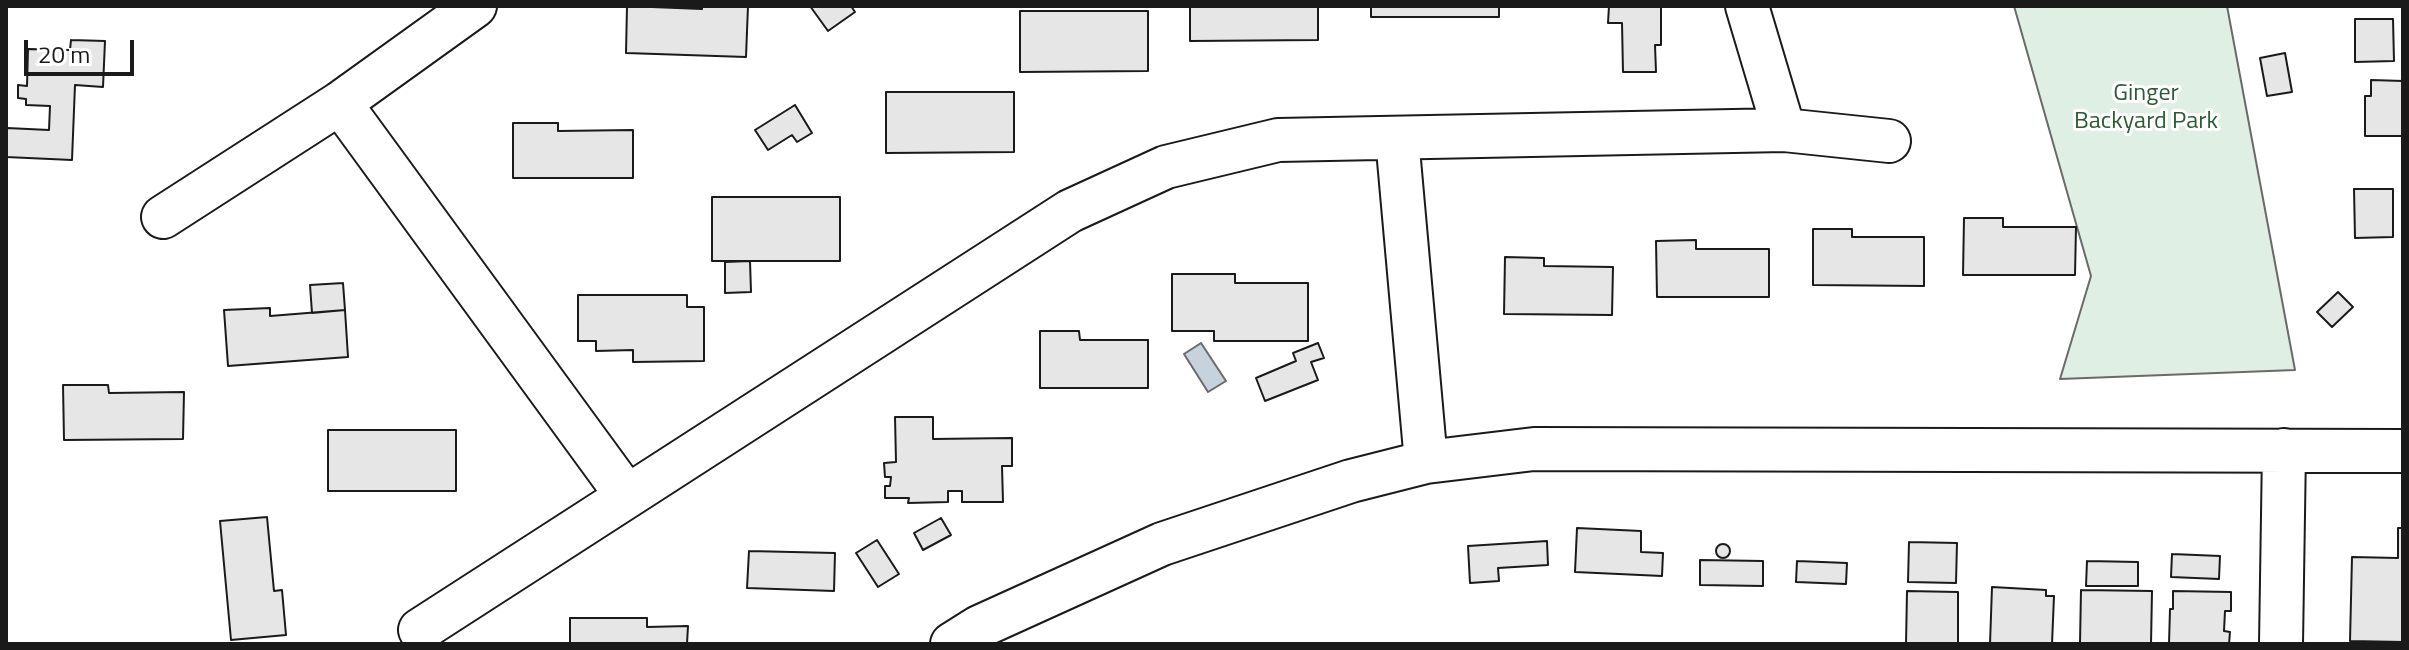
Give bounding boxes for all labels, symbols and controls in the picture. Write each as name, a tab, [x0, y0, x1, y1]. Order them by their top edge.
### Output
scale bar	[28, 24, 138, 74]
text: 20 m	[38, 36, 90, 72]
park label: Ginger Backyard Park	[2074, 80, 2218, 136]

